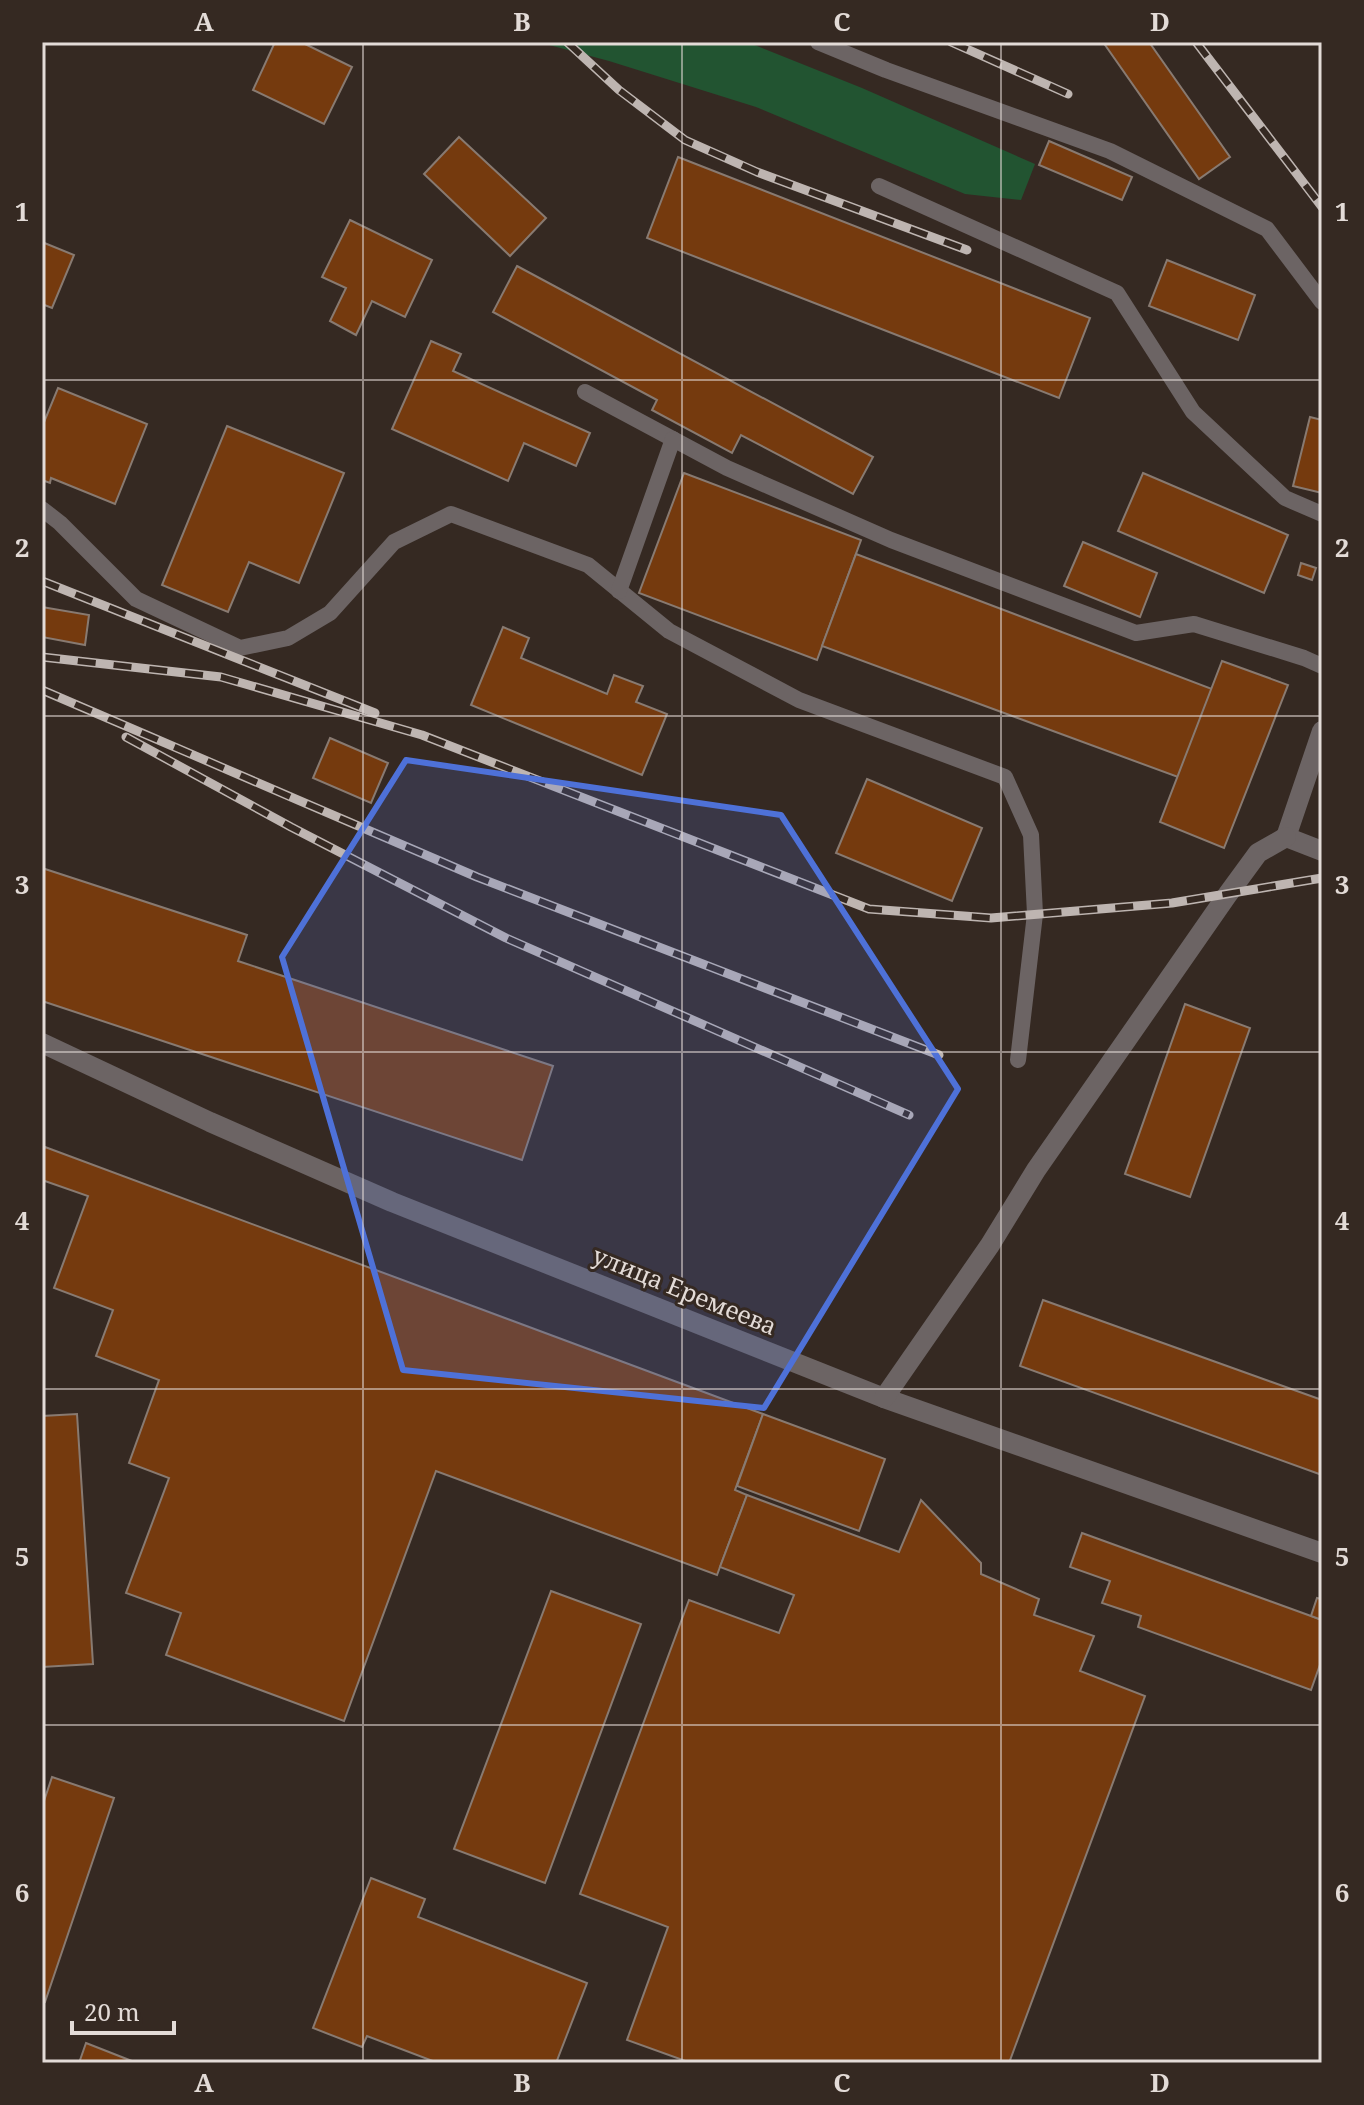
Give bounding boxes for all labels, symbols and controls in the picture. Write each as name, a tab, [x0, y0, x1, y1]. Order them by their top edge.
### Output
text: A	[194, 3, 214, 39]
text: B	[513, 3, 531, 39]
text: C	[833, 3, 851, 39]
text: D	[1150, 3, 1170, 39]
text: 1	[15, 193, 29, 229]
text: 1	[1335, 193, 1349, 229]
text: 2	[15, 529, 29, 565]
text: 2	[1335, 529, 1349, 565]
text: 3	[15, 866, 29, 902]
text: 3	[1335, 866, 1349, 902]
text: 4	[15, 1202, 30, 1238]
text: 4	[1335, 1202, 1350, 1238]
street label: улица Еремеева	[588, 1238, 782, 1342]
text: 5	[15, 1538, 29, 1574]
text: 5	[1335, 1538, 1349, 1574]
text: 6	[15, 1874, 29, 1910]
text: 6	[1335, 1874, 1349, 1910]
scale bar	[72, 1985, 174, 2035]
text: 20 m	[84, 1995, 140, 2028]
text: A	[194, 2064, 214, 2100]
text: B	[513, 2064, 531, 2100]
text: C	[833, 2064, 851, 2100]
text: D	[1150, 2064, 1170, 2100]

